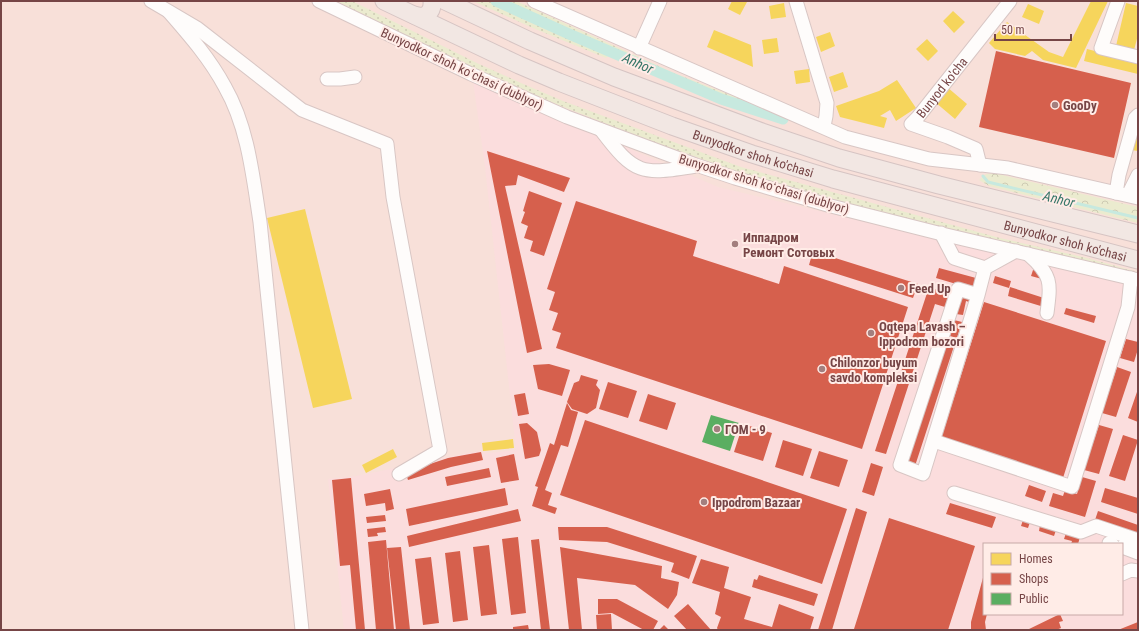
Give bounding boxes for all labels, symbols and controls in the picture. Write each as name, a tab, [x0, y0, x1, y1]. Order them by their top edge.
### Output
scale bar	[995, 16, 1071, 42]
text: 50 m	[1001, 23, 1025, 37]
street label: Bunyodkor shoh koʻchasi (dublyor)	[379, 25, 545, 113]
water label: Anhor	[619, 49, 657, 77]
street label: Bunyod ko'cha	[913, 54, 970, 121]
place label: GooDy	[1063, 98, 1097, 113]
marker: GooDy	[1050, 100, 1060, 110]
street label: Bunyodkor shoh ko'chasi	[691, 126, 816, 180]
street label: Bunyodkor shoh koʻchasi (dublyor)	[677, 151, 851, 217]
water label: Anhor	[1041, 187, 1077, 211]
street label: Bunyodkor shoh ko'chasi	[1002, 217, 1128, 264]
place label: Иппадром Ремонт Сотовых	[743, 230, 835, 260]
marker: Иппадром Ремонт Сотовых	[730, 239, 740, 249]
place label: Feed Up	[909, 281, 951, 296]
marker: Feed Up	[896, 283, 906, 293]
place label: Oqtepa Lavash – Ippodrom bozori	[879, 319, 966, 349]
marker: Oqtepa Lavash – Ippodrom bozori	[866, 328, 876, 338]
place label: Chilonzor buyum savdo kompleksi	[830, 355, 917, 385]
marker: Chilonzor buyum savdo kompleksi	[817, 364, 827, 374]
place label: ГОМ - 9	[725, 422, 766, 437]
marker: ГОМ - 9	[712, 424, 722, 434]
place label: Ippodrom Bazaar	[712, 495, 801, 510]
marker: Ippodrom Bazaar	[699, 497, 709, 507]
legend	[983, 543, 1123, 615]
text: Homes	[1019, 552, 1053, 566]
text: Shops	[1019, 572, 1048, 586]
text: Public	[1019, 592, 1049, 606]

